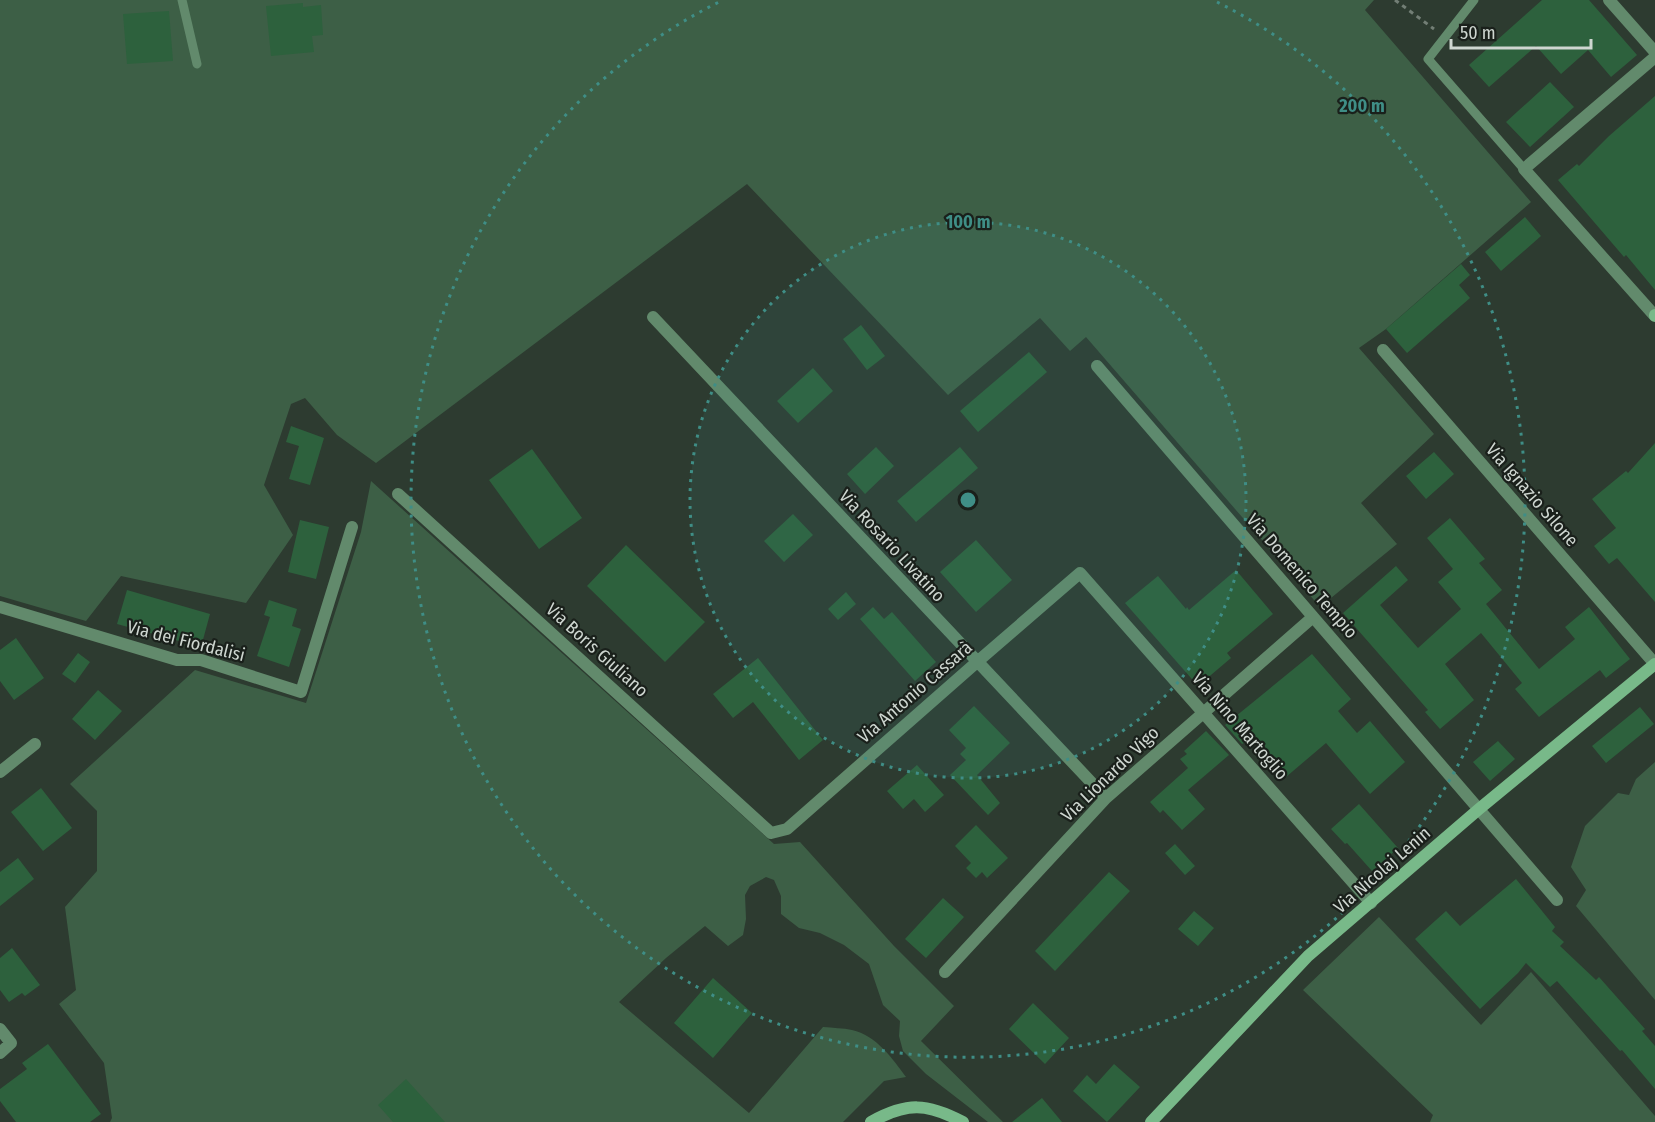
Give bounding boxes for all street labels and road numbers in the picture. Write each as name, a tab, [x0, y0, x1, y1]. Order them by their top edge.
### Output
street label: Via Ignazio Silone	[1481, 439, 1583, 551]
street label: Via Rosario Livatino	[834, 485, 950, 607]
street label: Via Domenico Tempio	[1242, 509, 1362, 643]
street label: Via Boris Giuliano	[541, 598, 653, 702]
street label: Via dei Fiordalisi	[125, 616, 247, 666]
street label: Via Antonio Cassarà	[853, 636, 977, 748]
street label: Via Nino Martoglio	[1187, 668, 1293, 784]
street label: Via Lionardo Vigo	[1057, 722, 1163, 826]
street label: Via Nicolaj Lenin	[1329, 822, 1435, 918]

